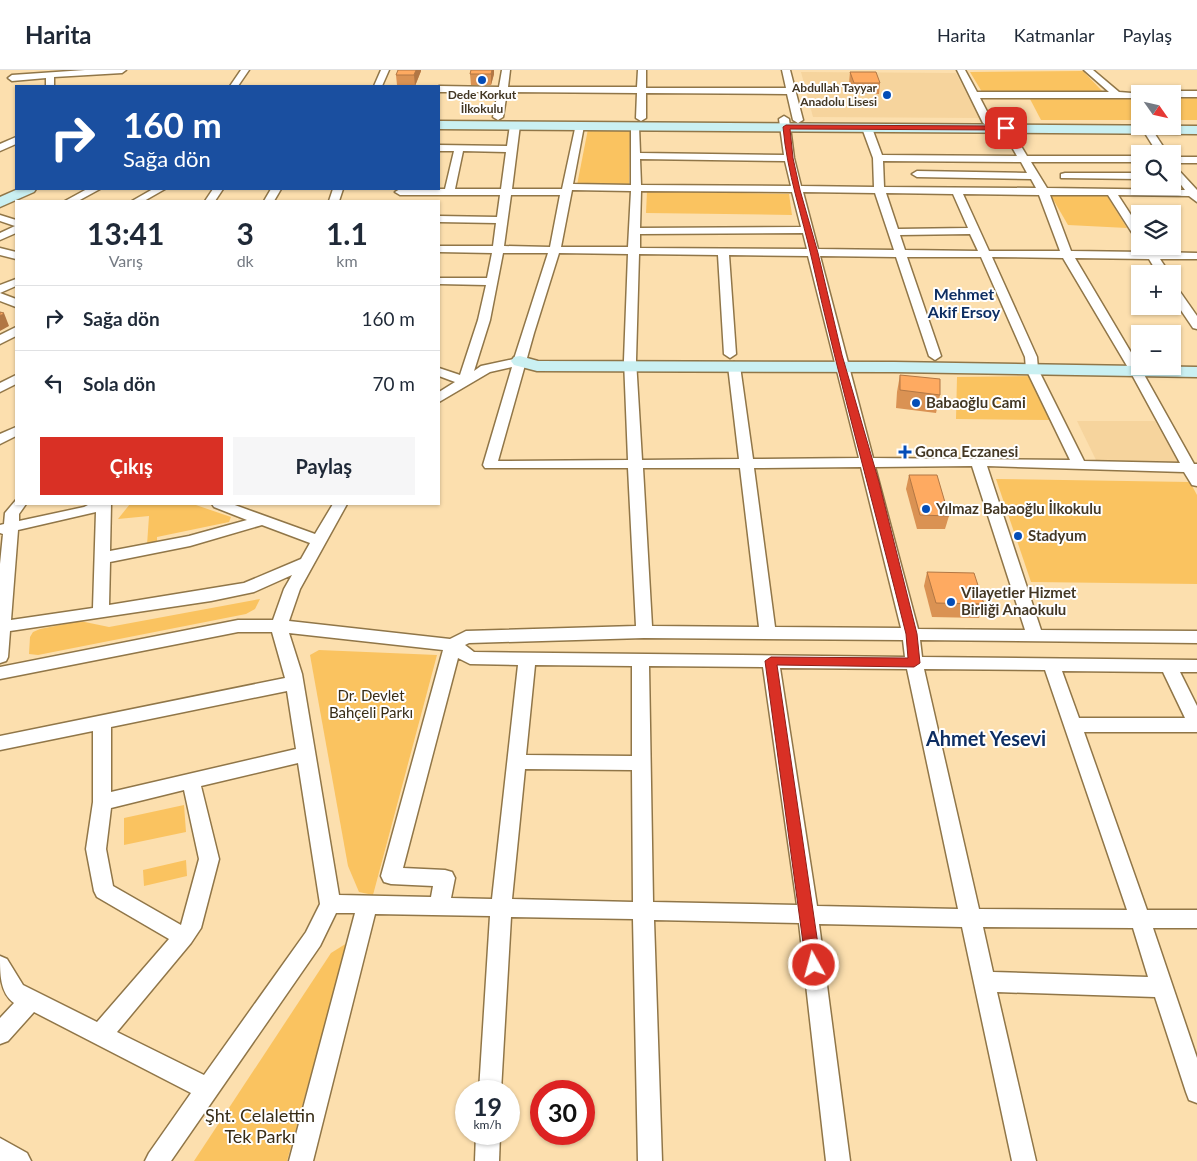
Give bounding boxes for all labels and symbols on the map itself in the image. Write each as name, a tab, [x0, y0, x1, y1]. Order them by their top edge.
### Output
marker: Dede Korkut İlkokulu	[476, 74, 488, 86]
place label: Abdullah Tayyar Anadolu Lisesi	[791, 80, 878, 109]
north arrow	[1131, 85, 1181, 135]
place label: Dede Korkut İlkokulu	[448, 87, 517, 116]
marker: Abdullah Tayyar Anadolu Lisesi	[881, 89, 893, 101]
pin	[985, 107, 1027, 149]
district label: Mehmet Akif Ersoy	[927, 284, 1001, 321]
place label: Babaoğlu Cami	[926, 393, 1026, 411]
marker: Babaoğlu Cami	[910, 397, 922, 409]
place label: Gonca Eczanesi	[915, 442, 1018, 460]
marker: Gonca Eczanesi	[899, 446, 911, 458]
place label: Yılmaz Babaoğlu İlkokulu	[935, 499, 1101, 517]
marker: Yılmaz Babaoğlu İlkokulu	[920, 503, 932, 515]
place label: Stadyum	[1028, 526, 1087, 544]
marker: Stadyum	[1012, 530, 1024, 542]
place label: Vilayetler Hizmet Birliği Anaokulu	[960, 583, 1077, 618]
marker: Vilayetler Hizmet Birliği Anaokulu	[945, 596, 957, 608]
park label: Dr. Devlet Bahçeli Parkı	[329, 686, 413, 721]
district label: Ahmet Yesevi	[925, 726, 1046, 750]
position arrow	[787, 938, 839, 990]
speed limit sign: 30	[530, 1080, 595, 1145]
park label: Şht. Celalettin Tek Parkı	[205, 1104, 315, 1147]

